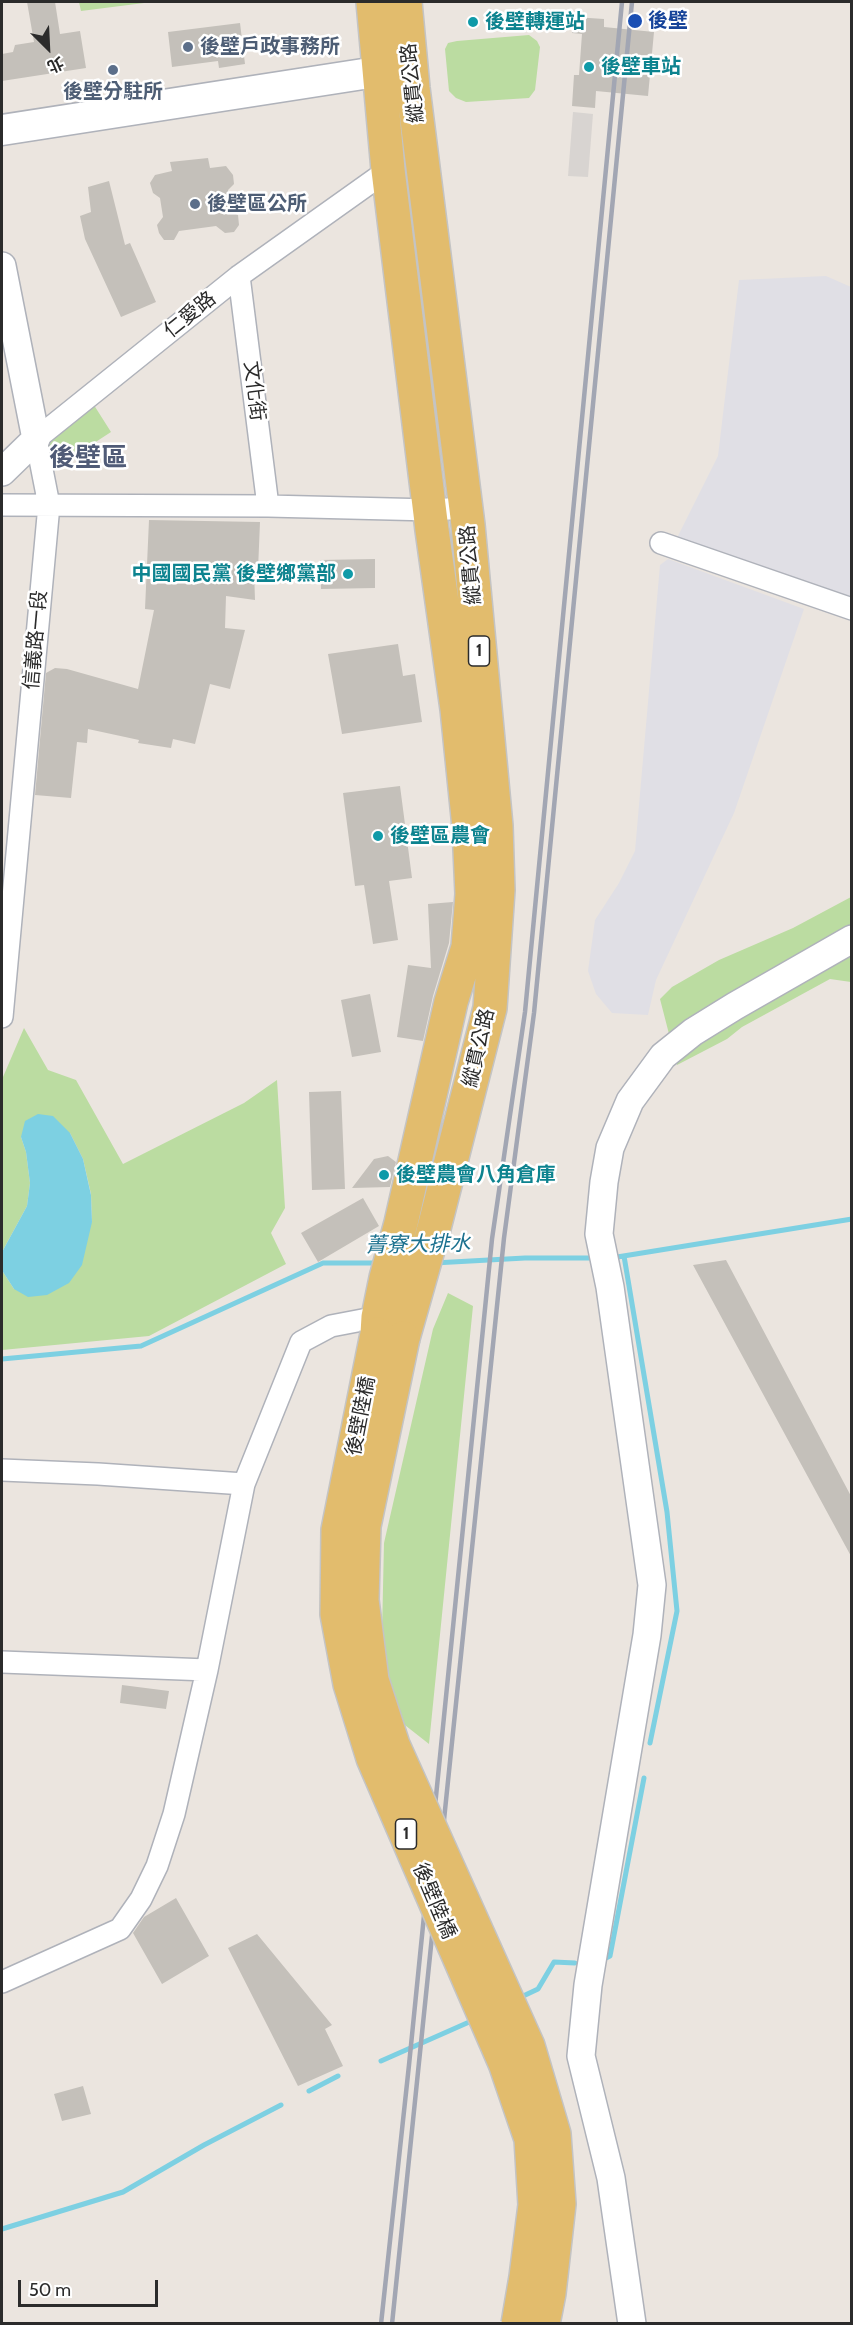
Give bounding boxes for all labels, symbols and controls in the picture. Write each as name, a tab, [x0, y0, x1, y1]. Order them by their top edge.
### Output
place label: 後壁	[648, 9, 688, 33]
place label: 後壁轉運站	[485, 10, 585, 34]
marker: 後壁	[626, 12, 644, 30]
marker: 後壁轉運站	[466, 15, 480, 29]
north arrow	[18, 18, 78, 78]
place label: 後壁戶政事務所	[200, 35, 340, 59]
marker: 後壁戶政事務所	[181, 40, 195, 54]
street label: 縱貫公路	[397, 42, 429, 124]
text: 北	[44, 53, 67, 77]
place label: 後壁車站	[601, 55, 681, 79]
marker: 後壁車站	[582, 60, 596, 74]
marker: 後壁分駐所	[106, 63, 120, 77]
place label: 後壁分駐所	[63, 80, 163, 104]
place label: 後壁區公所	[207, 192, 307, 216]
marker: 後壁區公所	[188, 197, 202, 211]
street label: 仁愛路	[159, 287, 221, 343]
street label: 文化街	[238, 360, 270, 422]
district label: 後壁區	[49, 442, 127, 474]
street label: 縱貫公路	[456, 524, 486, 606]
place label: 中國國民黨 後壁鄉黨部	[132, 562, 336, 586]
marker: 中國國民黨 後壁鄉黨部	[341, 567, 355, 581]
street label: 信義路一段	[20, 589, 52, 691]
road number: 1	[468, 636, 490, 666]
place label: 後壁區農會	[390, 824, 490, 848]
marker: 後壁區農會	[371, 829, 385, 843]
street label: 縱貫公路	[458, 1006, 500, 1090]
place label: 後壁農會八角倉庫	[396, 1163, 556, 1187]
marker: 後壁農會八角倉庫	[377, 1168, 391, 1182]
water label: 菁寮大排水	[365, 1231, 471, 1259]
street label: 後壁陸橋	[342, 1374, 380, 1458]
road number: 1	[396, 1819, 416, 1849]
street label: 後壁陸橋	[407, 1859, 461, 1943]
scale bar	[21, 2268, 160, 2306]
text: 50 m	[29, 2279, 71, 2301]

